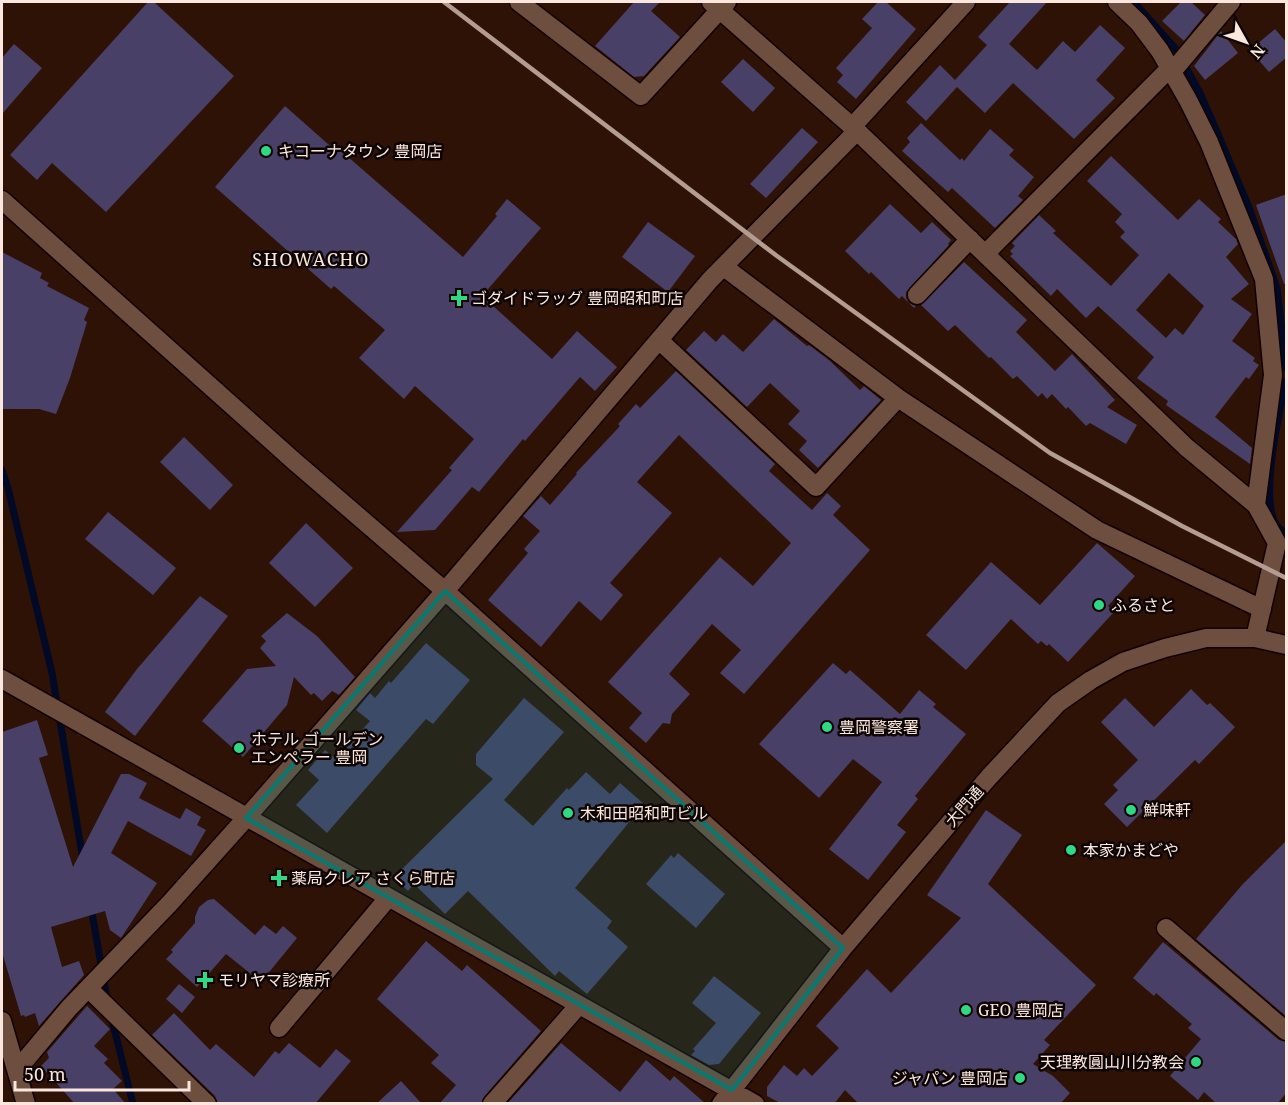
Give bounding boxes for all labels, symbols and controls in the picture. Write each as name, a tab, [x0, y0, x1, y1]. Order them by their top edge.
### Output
north arrow	[1216, 12, 1276, 72]
text: N	[1245, 40, 1270, 64]
place label: キコーナタウン 豊岡店	[278, 140, 442, 162]
marker: キコーナタウン 豊岡店	[259, 144, 273, 158]
district label: SHOWACHO	[252, 247, 370, 271]
place label: ゴダイドラッグ 豊岡昭和町店	[471, 287, 683, 309]
marker: ゴダイドラッグ 豊岡昭和町店	[452, 291, 466, 305]
place label: ふるさと	[1111, 594, 1175, 616]
marker: ふるさと	[1092, 598, 1106, 612]
place label: 豊岡警察署	[839, 716, 919, 738]
marker: 豊岡警察署	[820, 720, 834, 734]
place label: ホテル ゴールデン エンペラー 豊岡	[251, 728, 383, 768]
marker: ホテル ゴールデン エンペラー 豊岡	[232, 741, 246, 755]
street label: 大門通	[940, 781, 988, 831]
place label: 鮮味軒	[1143, 799, 1191, 821]
place label: 木和田昭和町ビル	[580, 802, 708, 824]
marker: 鮮味軒	[1124, 803, 1138, 817]
marker: 木和田昭和町ビル	[561, 806, 575, 820]
place label: 本家かまどや	[1083, 839, 1179, 861]
marker: 本家かまどや	[1064, 843, 1078, 857]
place label: 薬局クレア さくら町店	[291, 867, 455, 889]
marker: 薬局クレア さくら町店	[272, 871, 286, 885]
place label: モリヤマ診療所	[218, 969, 330, 991]
marker: モリヤマ診療所	[196, 971, 214, 989]
place label: GEO 豊岡店	[978, 999, 1063, 1021]
marker: GEO 豊岡店	[959, 1003, 973, 1017]
place label: 天理教圓山川分教会	[1040, 1051, 1184, 1073]
scale bar	[15, 1054, 189, 1092]
marker: 天理教圓山川分教会	[1189, 1055, 1203, 1069]
text: 50 m	[24, 1062, 66, 1086]
place label: ジャパン 豊岡店	[892, 1067, 1008, 1089]
marker: ジャパン 豊岡店	[1013, 1071, 1027, 1085]

